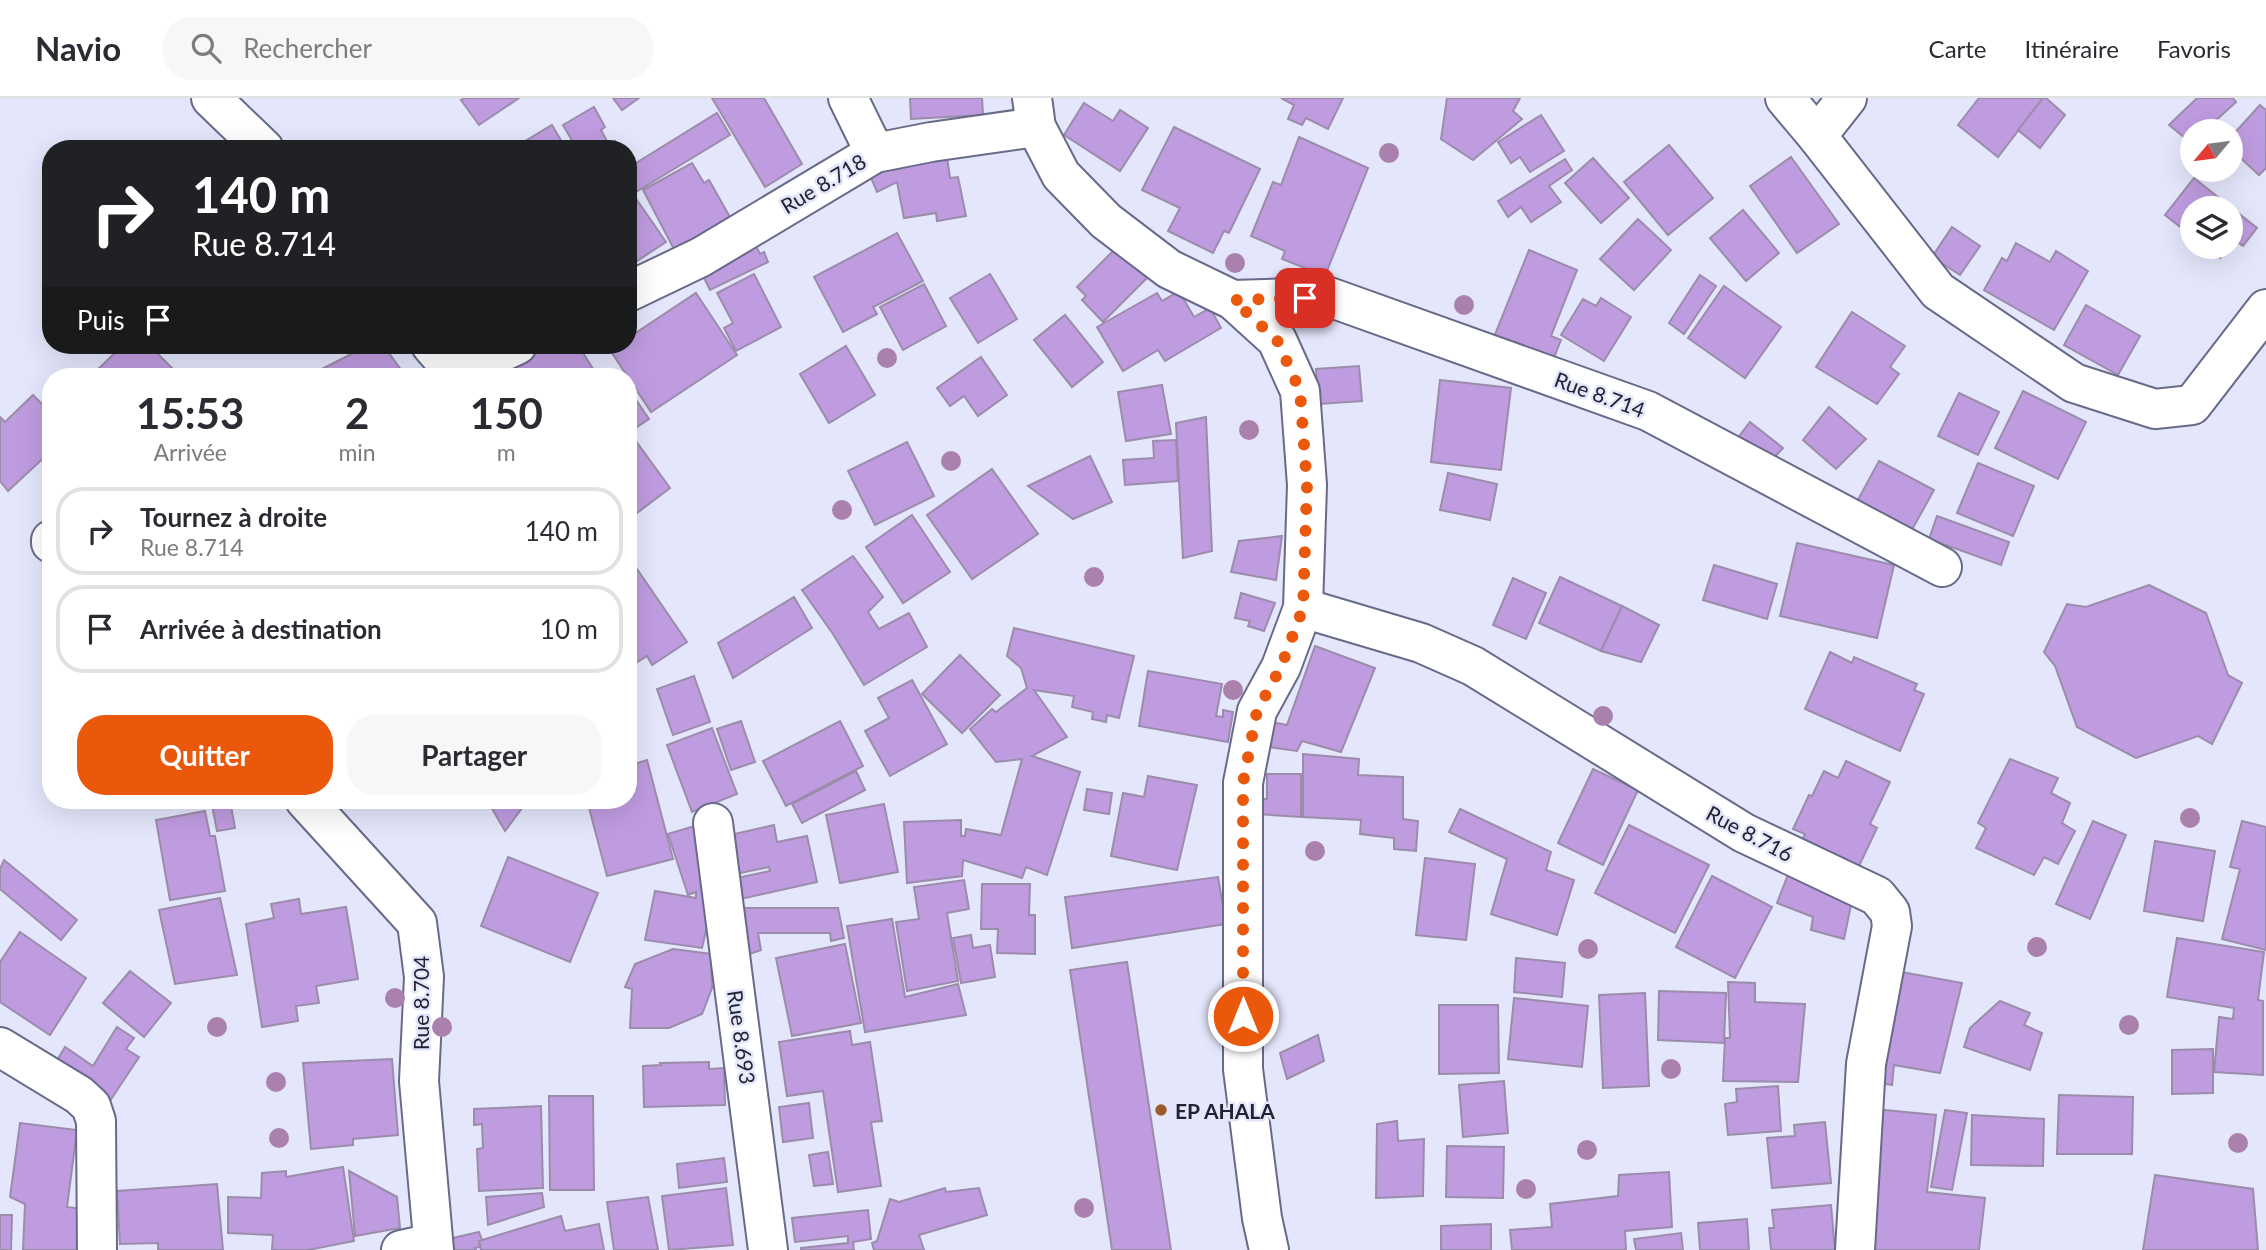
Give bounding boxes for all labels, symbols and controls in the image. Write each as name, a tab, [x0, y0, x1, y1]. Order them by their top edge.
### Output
search box	[163, 17, 653, 80]
text: Navio	[35, 28, 121, 68]
icon: search	[187, 29, 225, 67]
text: Rechercher	[243, 32, 372, 64]
text: Carte	[1929, 34, 1987, 63]
text: Itinéraire	[2025, 34, 2119, 63]
text: Favoris	[2157, 34, 2231, 63]
north arrow	[2180, 119, 2244, 182]
map controls	[2180, 119, 2243, 259]
street label: Rue 8.718	[776, 148, 870, 218]
text: 140 m	[192, 165, 330, 223]
icon: right	[77, 168, 168, 259]
button: layers	[2180, 196, 2243, 259]
text: Rue 8.714	[192, 224, 336, 263]
pin	[1275, 268, 1335, 328]
icon: arrive	[1286, 279, 1324, 317]
icon: arrive	[139, 301, 177, 339]
text: Puis	[77, 304, 125, 336]
street label: Rue 8.714	[1551, 366, 1649, 422]
text: 15:53	[136, 388, 244, 438]
text: 2	[345, 388, 369, 438]
text: 150	[470, 388, 543, 438]
text: Arrivée	[153, 438, 227, 466]
text: min	[338, 438, 376, 466]
text: m	[497, 438, 516, 466]
text: Tournez à droite	[140, 501, 327, 533]
icon: right	[81, 512, 119, 550]
text: 140 m	[525, 515, 598, 547]
text: Rue 8.714	[140, 533, 244, 561]
icon: arrive	[81, 610, 119, 648]
text: Arrivée à destination	[140, 613, 382, 645]
text: 10 m	[540, 613, 598, 645]
button: Quitter	[77, 715, 333, 795]
button: Partager	[347, 715, 602, 795]
street label: Rue 8.716	[1702, 800, 1798, 866]
street label: Rue 8.704	[408, 956, 433, 1050]
position arrow	[1206, 979, 1280, 1053]
street label: Rue 8.693	[723, 988, 761, 1086]
place label: EP AHALA	[1175, 1098, 1275, 1123]
marker: EP AHALA	[1153, 1102, 1169, 1118]

